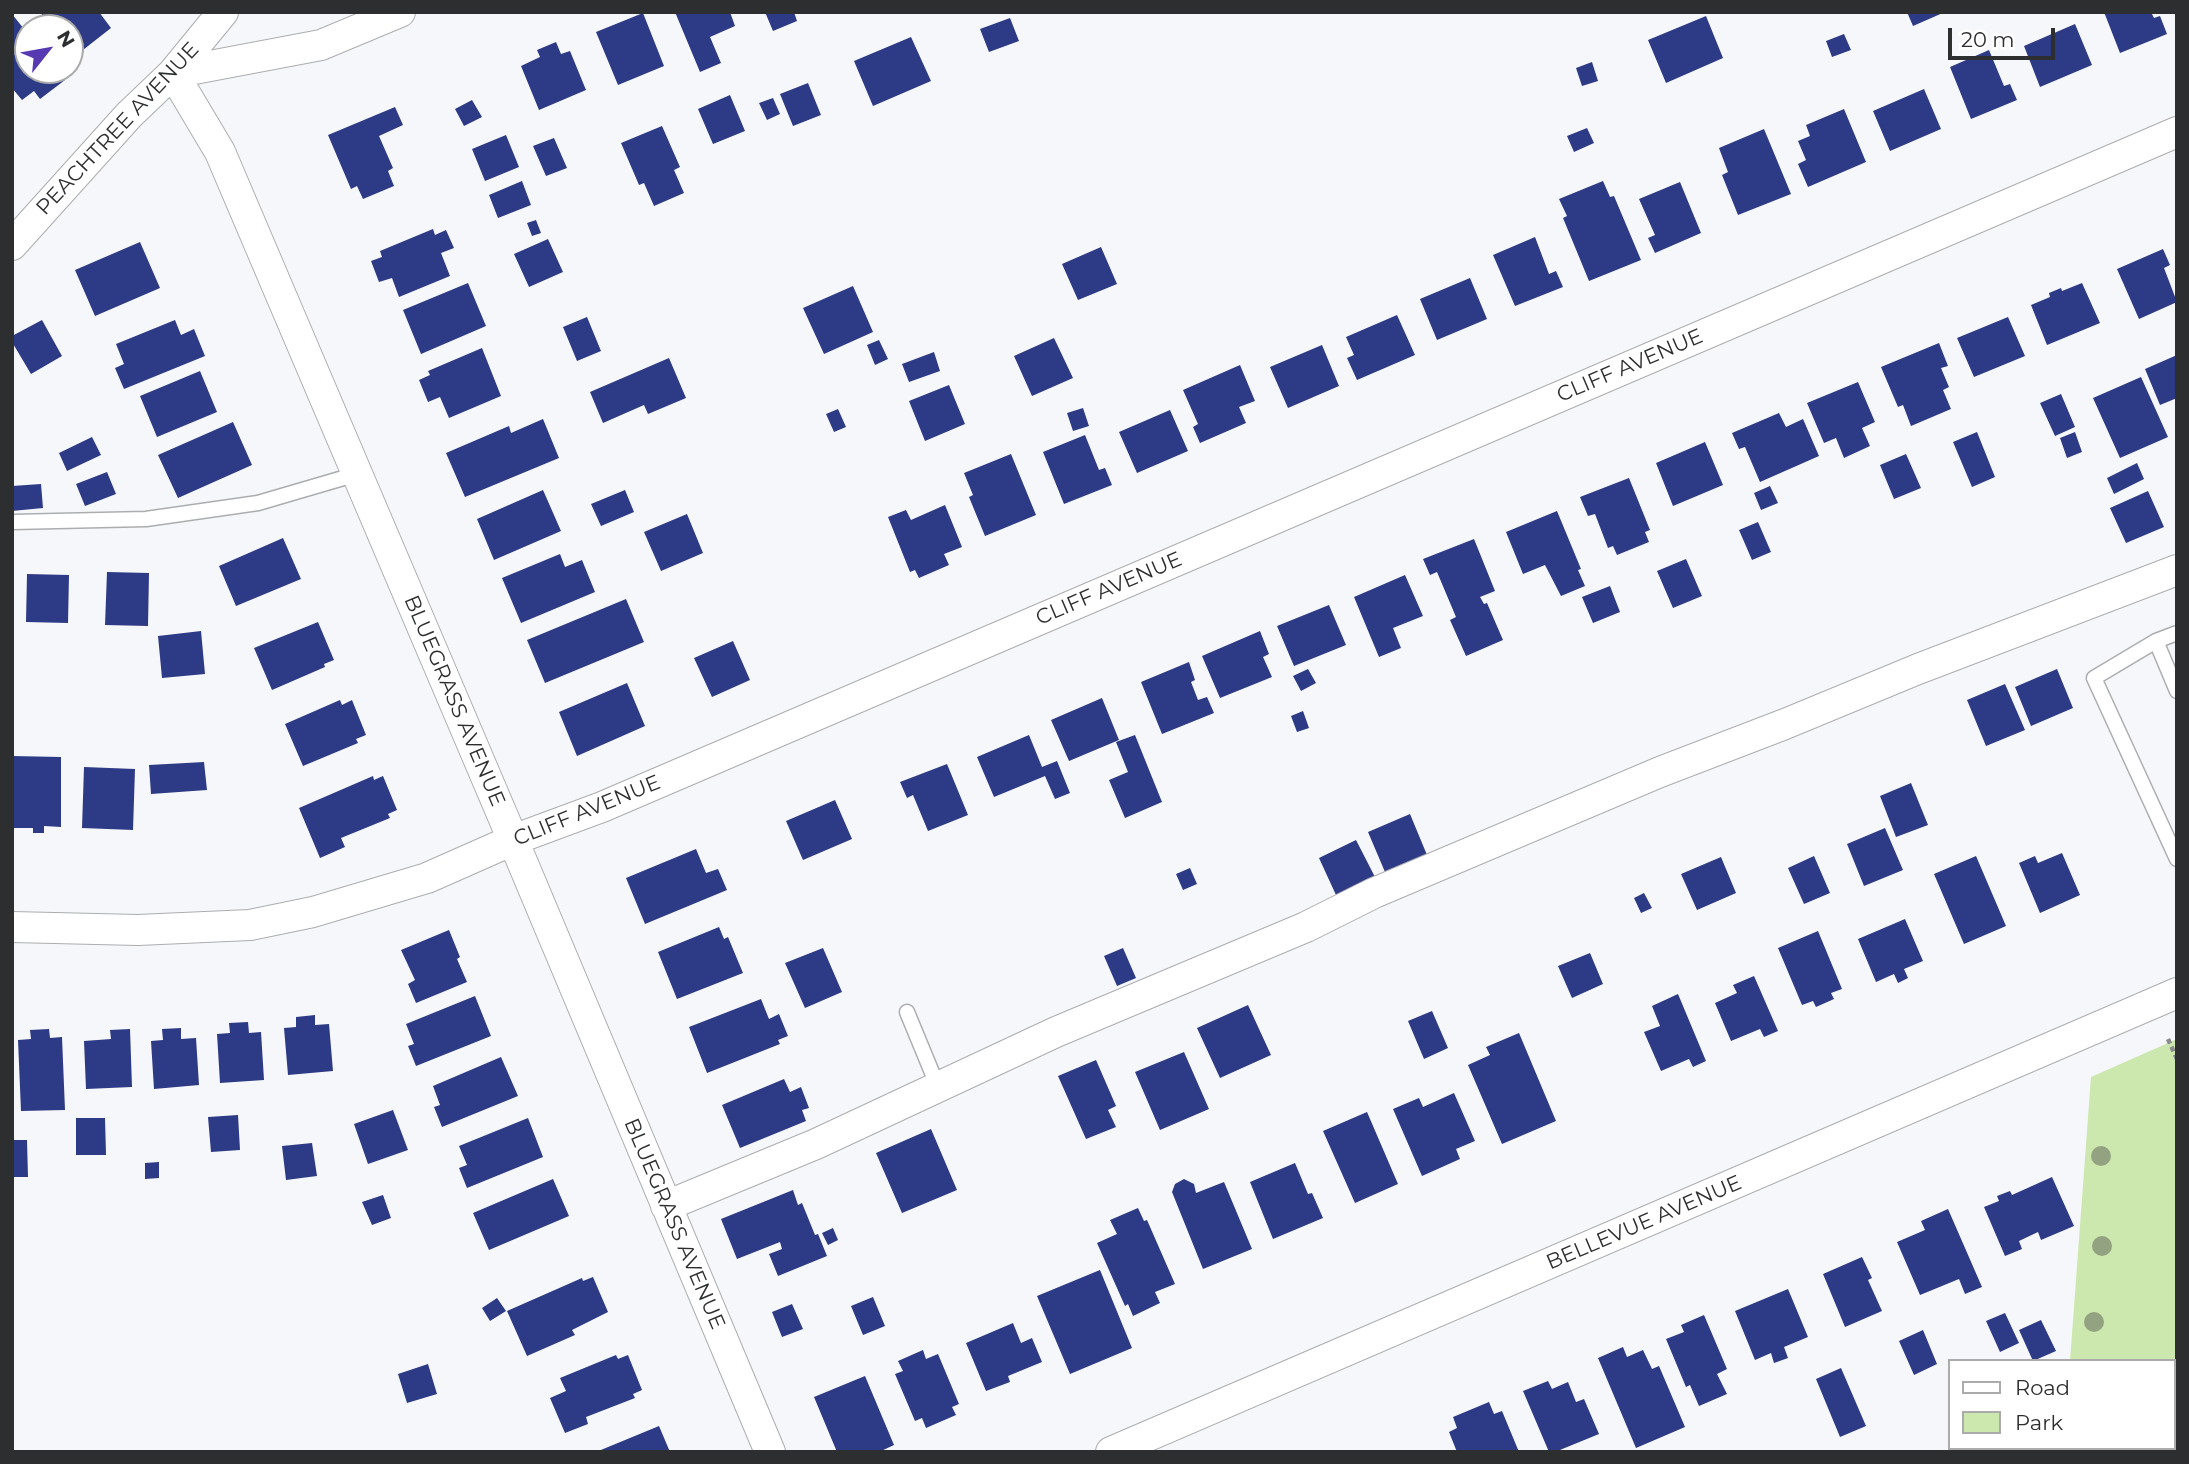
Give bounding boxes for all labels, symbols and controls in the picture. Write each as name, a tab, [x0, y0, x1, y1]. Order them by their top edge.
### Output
north arrow	[14, 14, 84, 84]
scale bar	[1951, 14, 2058, 58]
text: 20 m	[1961, 27, 2015, 52]
street label: PEACHTREE AVENUE	[31, 37, 205, 221]
street label: CLIFF AVENUE	[1553, 324, 1707, 408]
street label: CLIFF AVENUE	[1032, 547, 1186, 631]
street label: BLUEGRASS AVENUE	[398, 592, 510, 810]
street label: CLIFF AVENUE	[510, 770, 664, 852]
street label: BLUEGRASS AVENUE	[618, 1115, 730, 1333]
street label: BELLEVUE AVENUE	[1543, 1170, 1745, 1276]
legend	[1948, 1359, 2175, 1450]
text: Road	[2015, 1375, 2070, 1400]
text: Park	[2015, 1410, 2063, 1435]

